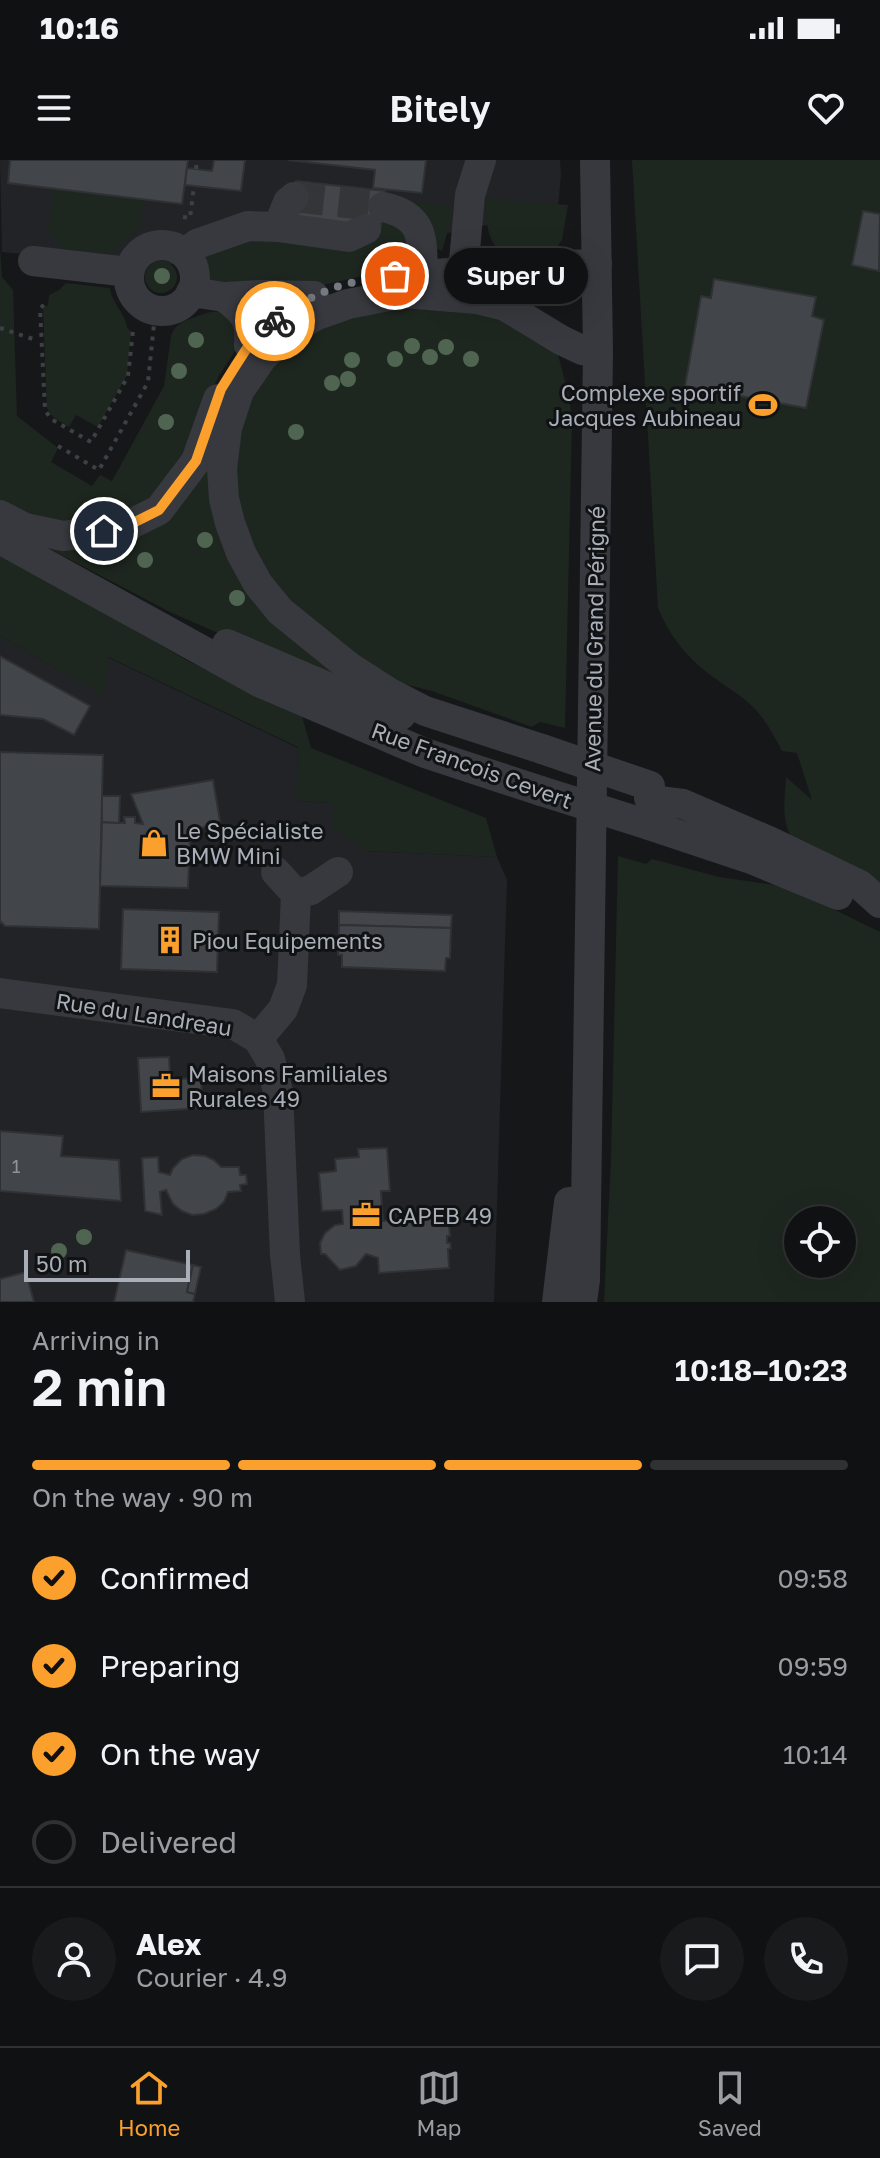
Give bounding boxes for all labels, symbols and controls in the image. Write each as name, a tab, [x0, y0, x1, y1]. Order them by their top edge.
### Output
text: 10:16	[40, 10, 119, 46]
icon: menu	[32, 86, 76, 130]
icon: heart	[804, 86, 848, 130]
text: Bitely	[389, 87, 491, 130]
pin	[361, 242, 429, 310]
callout: Super U	[443, 248, 587, 304]
icon: bag	[373, 254, 417, 298]
text: Super U	[466, 260, 566, 291]
courier	[235, 281, 315, 361]
icon: bike	[253, 299, 297, 343]
place label: Complexe sportif Jacques Aubineau	[549, 379, 741, 431]
sports icon: Complexe sportif Jacques Aubineau	[748, 390, 778, 420]
pin	[70, 497, 138, 565]
street label: Avenue du Grand Périgné	[578, 506, 610, 772]
icon: home	[82, 509, 126, 553]
street label: Rue Francois Cevert	[368, 716, 576, 814]
place label: Le Spécialiste BMW Mini	[176, 817, 323, 869]
shop icon: Le Spécialiste BMW Mini	[139, 828, 169, 858]
building icon: Piou Equipements	[155, 925, 185, 955]
place label: Piou Equipements	[192, 927, 383, 954]
street label: Rue du Landreau	[54, 987, 234, 1041]
place label: Maisons Familiales Rurales 49	[188, 1060, 388, 1112]
office icon: Maisons Familiales Rurales 49	[151, 1071, 181, 1101]
house number: 1	[12, 1155, 21, 1177]
office icon: CAPEB 49	[351, 1200, 381, 1230]
place label: CAPEB 49	[388, 1202, 492, 1229]
map controls	[784, 1206, 856, 1278]
button: locate	[784, 1206, 856, 1278]
scale bar	[24, 1246, 190, 1282]
text: 50 m	[36, 1250, 87, 1277]
text: Arriving in	[32, 1325, 160, 1356]
text: 10:18–10:23	[675, 1352, 848, 1388]
text: 2 min	[32, 1355, 167, 1417]
text: On the way · 90 m	[32, 1482, 253, 1513]
icon: check	[32, 1556, 76, 1600]
text: Confirmed	[100, 1560, 250, 1596]
text: 09:58	[777, 1563, 848, 1594]
icon: check	[32, 1644, 76, 1688]
text: Preparing	[100, 1648, 241, 1684]
text: 09:59	[778, 1651, 848, 1682]
icon: check	[32, 1732, 76, 1776]
text: On the way	[100, 1736, 260, 1772]
text: 10:14	[783, 1739, 848, 1770]
text: Delivered	[100, 1824, 237, 1860]
button: person	[32, 1917, 116, 2001]
button: chat	[660, 1917, 744, 2001]
button: phone	[764, 1917, 848, 2001]
text: Alex	[136, 1926, 201, 1962]
text: Courier · 4.9	[136, 1962, 288, 1993]
tab: Home	[118, 2066, 180, 2141]
tab: Map	[417, 2066, 461, 2141]
tab: Saved	[698, 2066, 762, 2141]

